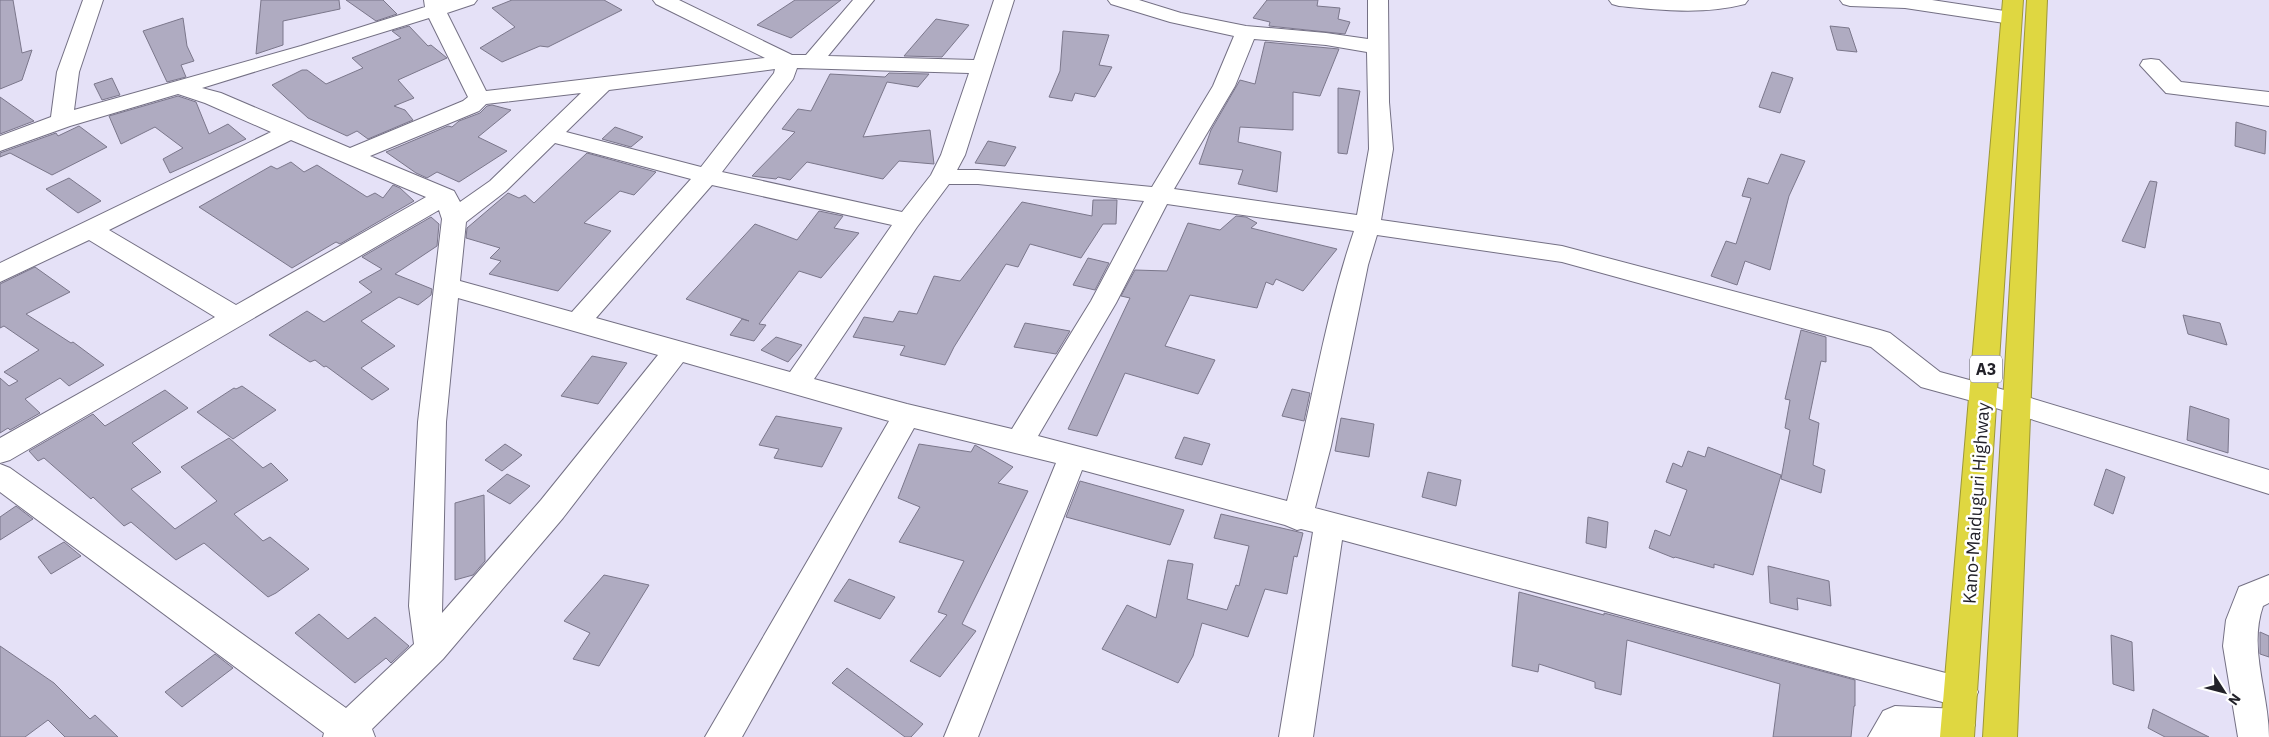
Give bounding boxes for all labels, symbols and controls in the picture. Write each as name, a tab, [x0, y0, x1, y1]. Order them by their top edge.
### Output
road number: A3	[1970, 356, 2002, 382]
street label: Kano-Maiduguri Highway	[1957, 402, 1995, 604]
north arrow	[2199, 667, 2249, 717]
text: N	[2224, 690, 2245, 709]

